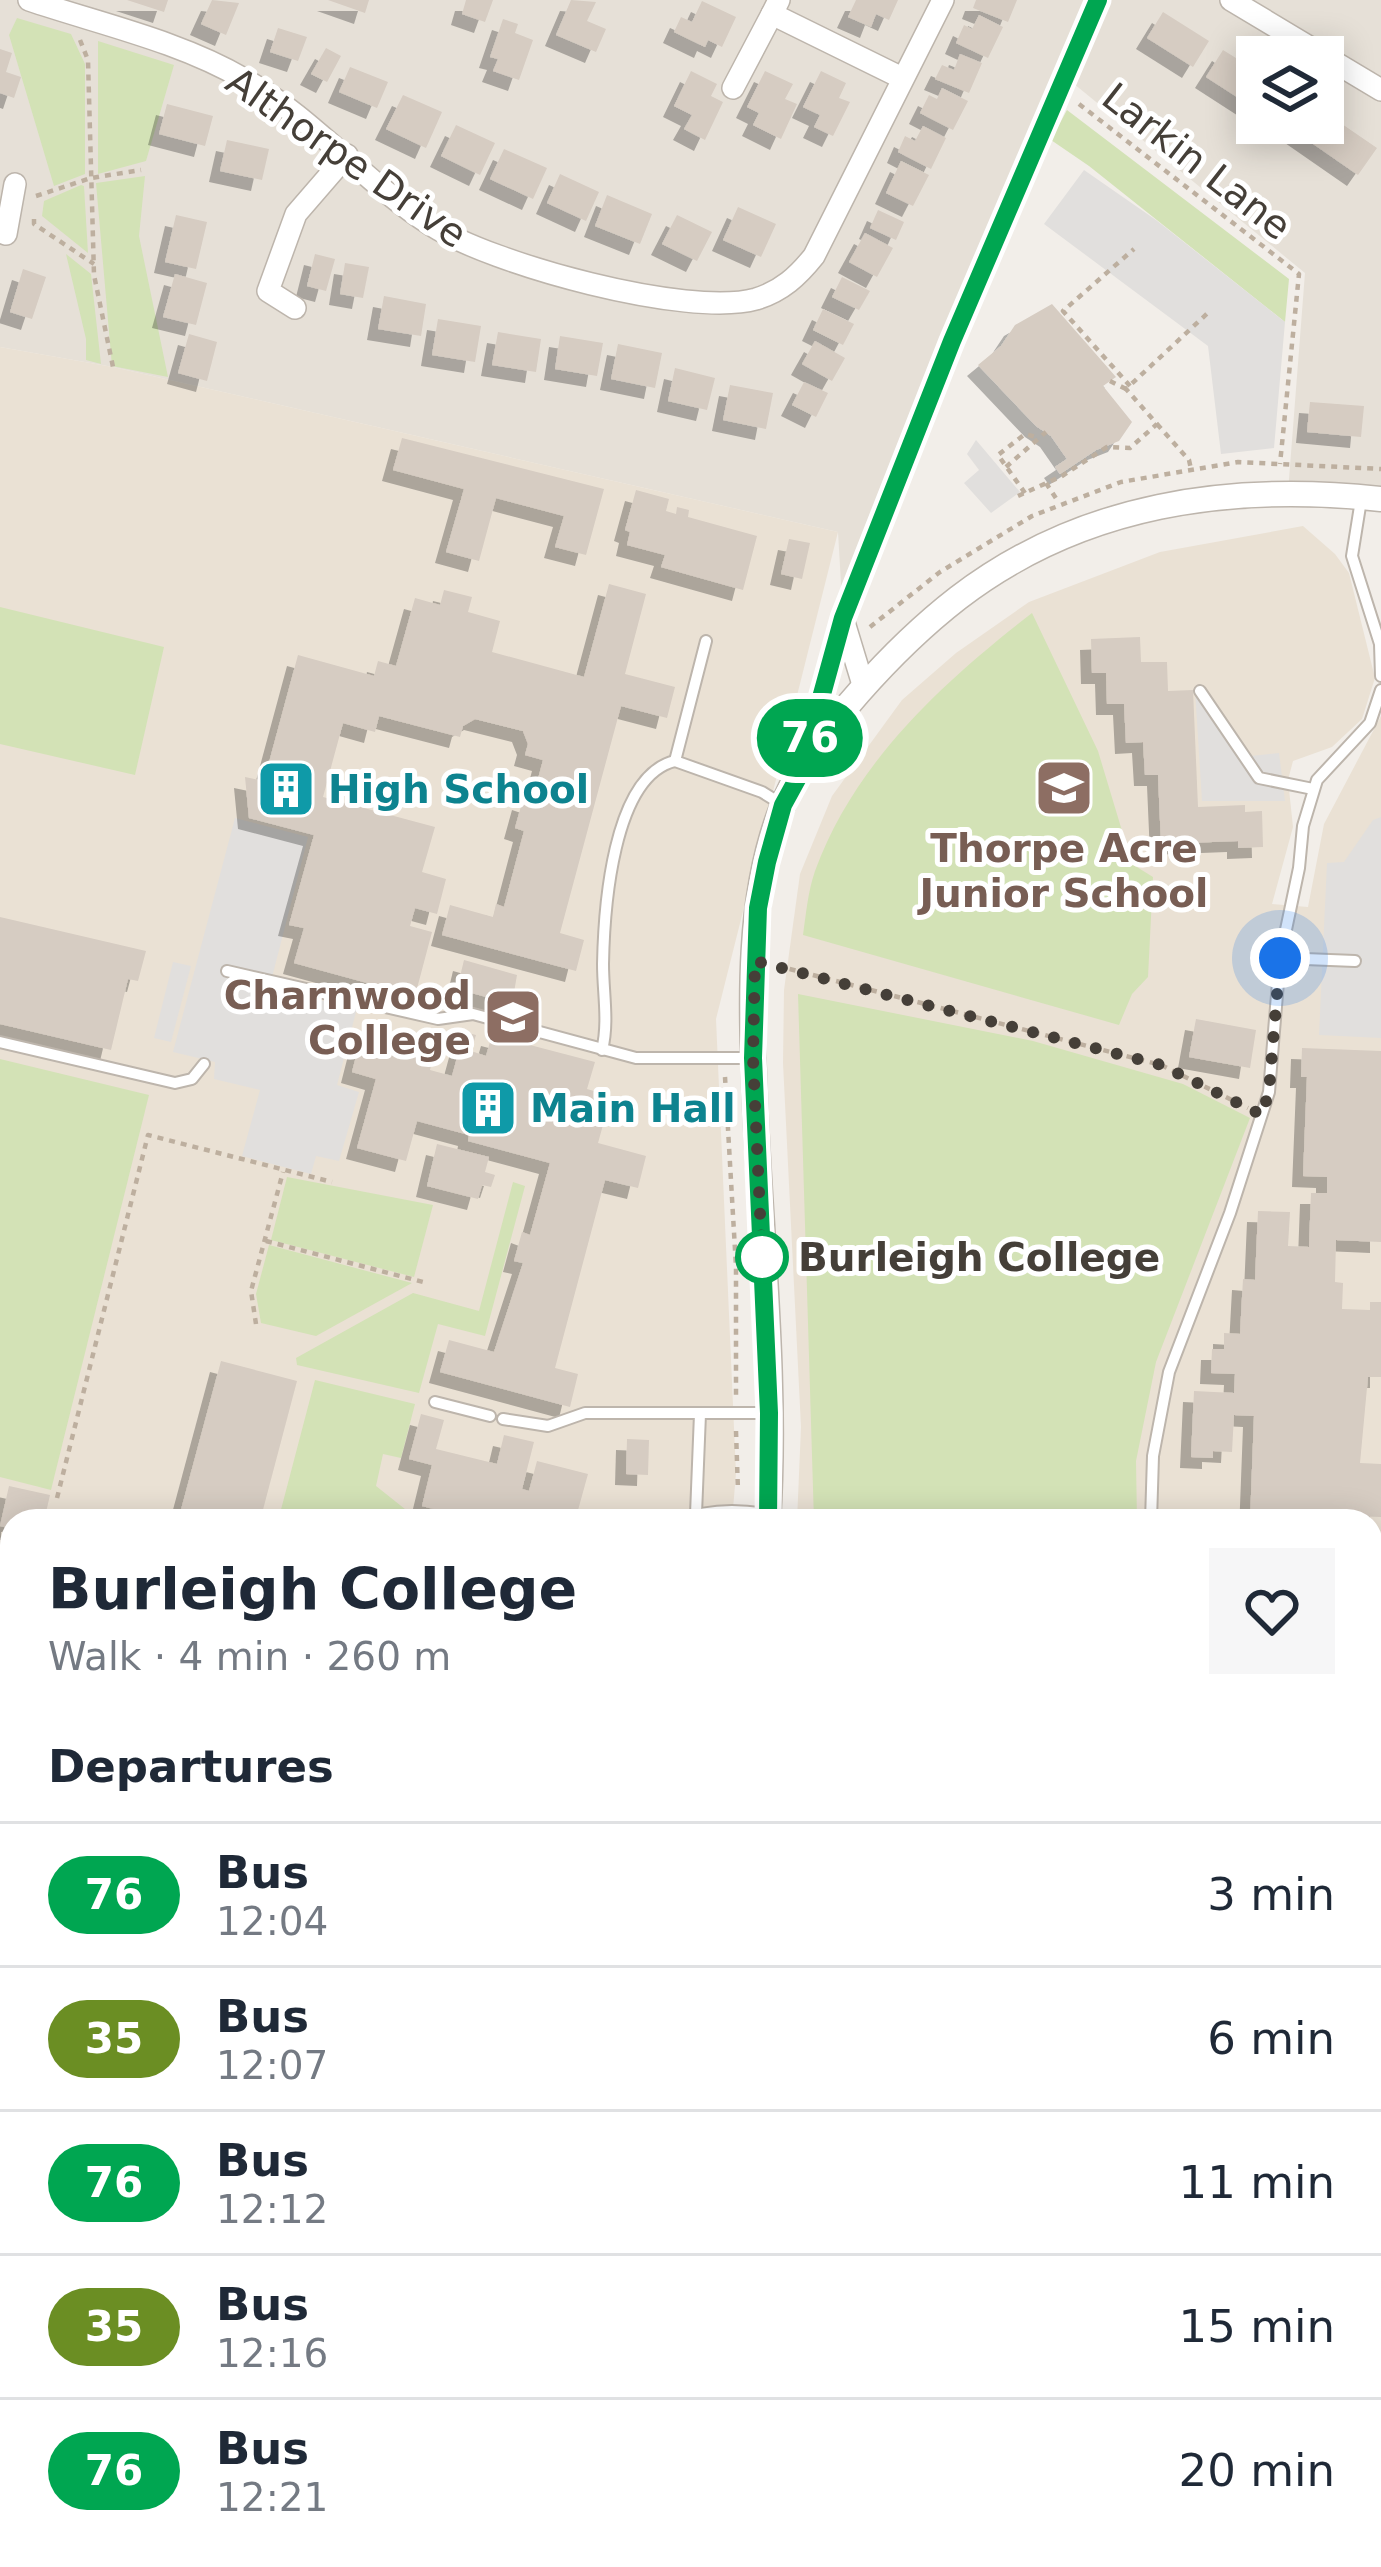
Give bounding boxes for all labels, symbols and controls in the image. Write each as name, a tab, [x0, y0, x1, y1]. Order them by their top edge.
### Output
map controls	[1236, 36, 1344, 144]
button: layers	[1236, 36, 1344, 144]
street label: Althorpe Drive	[218, 58, 475, 257]
street label: Larkin Lane	[1094, 74, 1300, 249]
line badge: 76	[756, 699, 864, 777]
text: 76	[781, 713, 839, 762]
school or university icon: Thorpe Acre Junior School	[1033, 757, 1095, 819]
building icon: High School	[255, 758, 317, 820]
place label: High School	[328, 767, 589, 812]
place label: Thorpe Acre Junior School	[917, 826, 1208, 916]
your location	[1250, 928, 1310, 988]
place label: Charnwood College	[224, 973, 471, 1063]
school or university icon: Charnwood College	[482, 986, 544, 1048]
building icon: Main Hall	[457, 1077, 519, 1139]
place label: Main Hall	[530, 1086, 736, 1131]
marker: Burleigh College	[737, 1232, 787, 1282]
place label: Burleigh College	[798, 1235, 1160, 1280]
button: heart	[1209, 1548, 1335, 1674]
text: Burleigh College	[48, 1556, 577, 1622]
text: Walk · 4 min · 260 m	[48, 1634, 451, 1679]
text: Departures	[48, 1740, 334, 1793]
text: Bus	[216, 1846, 309, 1899]
text: 3 min	[1207, 1868, 1335, 1921]
text: 76	[85, 1870, 143, 1919]
text: 12:04	[216, 1899, 328, 1944]
text: Bus	[216, 1990, 309, 2043]
text: 6 min	[1207, 2012, 1335, 2065]
text: 35	[85, 2014, 143, 2063]
text: 12:07	[216, 2043, 328, 2088]
text: Bus	[216, 2134, 309, 2187]
text: 11 min	[1179, 2156, 1335, 2209]
text: 76	[85, 2158, 143, 2207]
text: 12:12	[216, 2187, 328, 2232]
text: Bus	[216, 2278, 309, 2331]
text: 15 min	[1179, 2300, 1335, 2353]
text: 35	[85, 2302, 143, 2351]
text: 12:16	[216, 2331, 328, 2376]
text: Bus	[216, 2422, 309, 2475]
text: 20 min	[1179, 2444, 1335, 2497]
text: 76	[85, 2446, 143, 2495]
text: 12:21	[216, 2475, 328, 2520]

